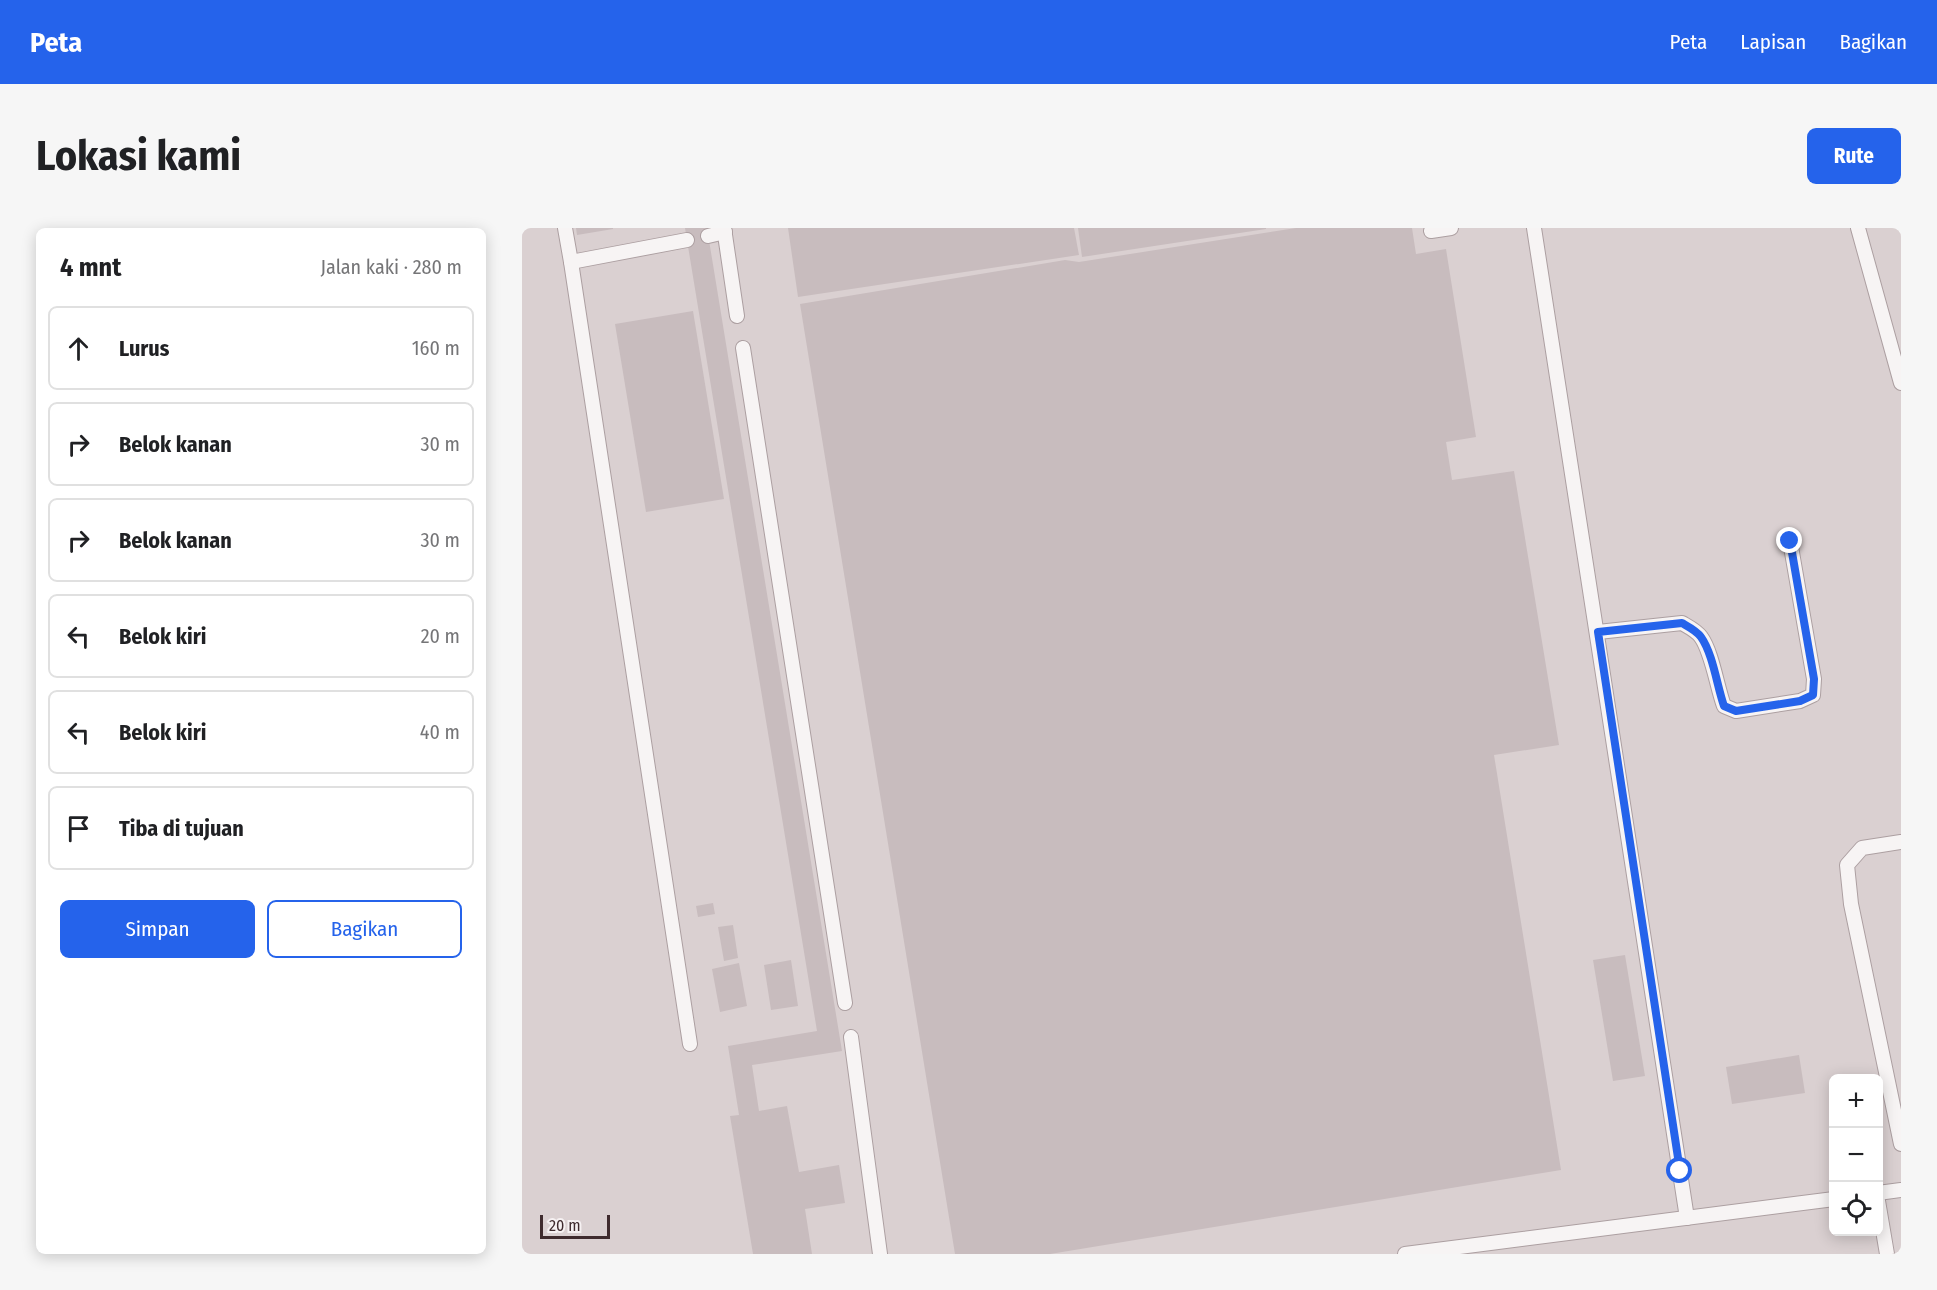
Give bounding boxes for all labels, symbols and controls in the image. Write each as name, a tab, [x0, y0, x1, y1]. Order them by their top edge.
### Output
text: Peta	[30, 26, 82, 59]
text: Peta	[1670, 29, 1707, 55]
text: Lapisan	[1740, 29, 1806, 55]
text: Bagikan	[1839, 29, 1907, 55]
button: Rute	[1807, 128, 1901, 184]
text: Lokasi kami	[36, 131, 241, 181]
text: 4 mnt	[60, 252, 121, 283]
text: Jalan kaki · 280 m	[321, 255, 462, 279]
icon: ahead	[62, 332, 95, 365]
text: Lurus	[119, 335, 169, 362]
text: 160 m	[412, 336, 460, 360]
icon: right	[62, 428, 95, 461]
text: Belok kanan	[119, 431, 232, 458]
text: 30 m	[420, 432, 460, 456]
icon: right	[62, 524, 95, 557]
text: Belok kanan	[119, 527, 232, 554]
route end	[1776, 527, 1802, 553]
text: 30 m	[420, 528, 460, 552]
icon: left	[62, 620, 95, 653]
text: Belok kiri	[119, 623, 207, 650]
text: 20 m	[421, 624, 460, 648]
icon: left	[62, 716, 95, 749]
text: Belok kiri	[119, 719, 207, 746]
text: 40 m	[420, 720, 460, 744]
icon: arrive	[62, 812, 95, 845]
text: Tiba di tujuan	[119, 815, 244, 842]
button: Simpan	[60, 900, 255, 958]
button: Bagikan	[267, 900, 462, 958]
map controls	[1829, 1074, 1883, 1236]
button: +	[1829, 1074, 1883, 1128]
button: −	[1829, 1128, 1883, 1182]
route start	[1666, 1157, 1692, 1183]
button: locate	[1829, 1182, 1883, 1236]
scale bar	[540, 1212, 610, 1240]
text: 20 m	[549, 1216, 580, 1235]

